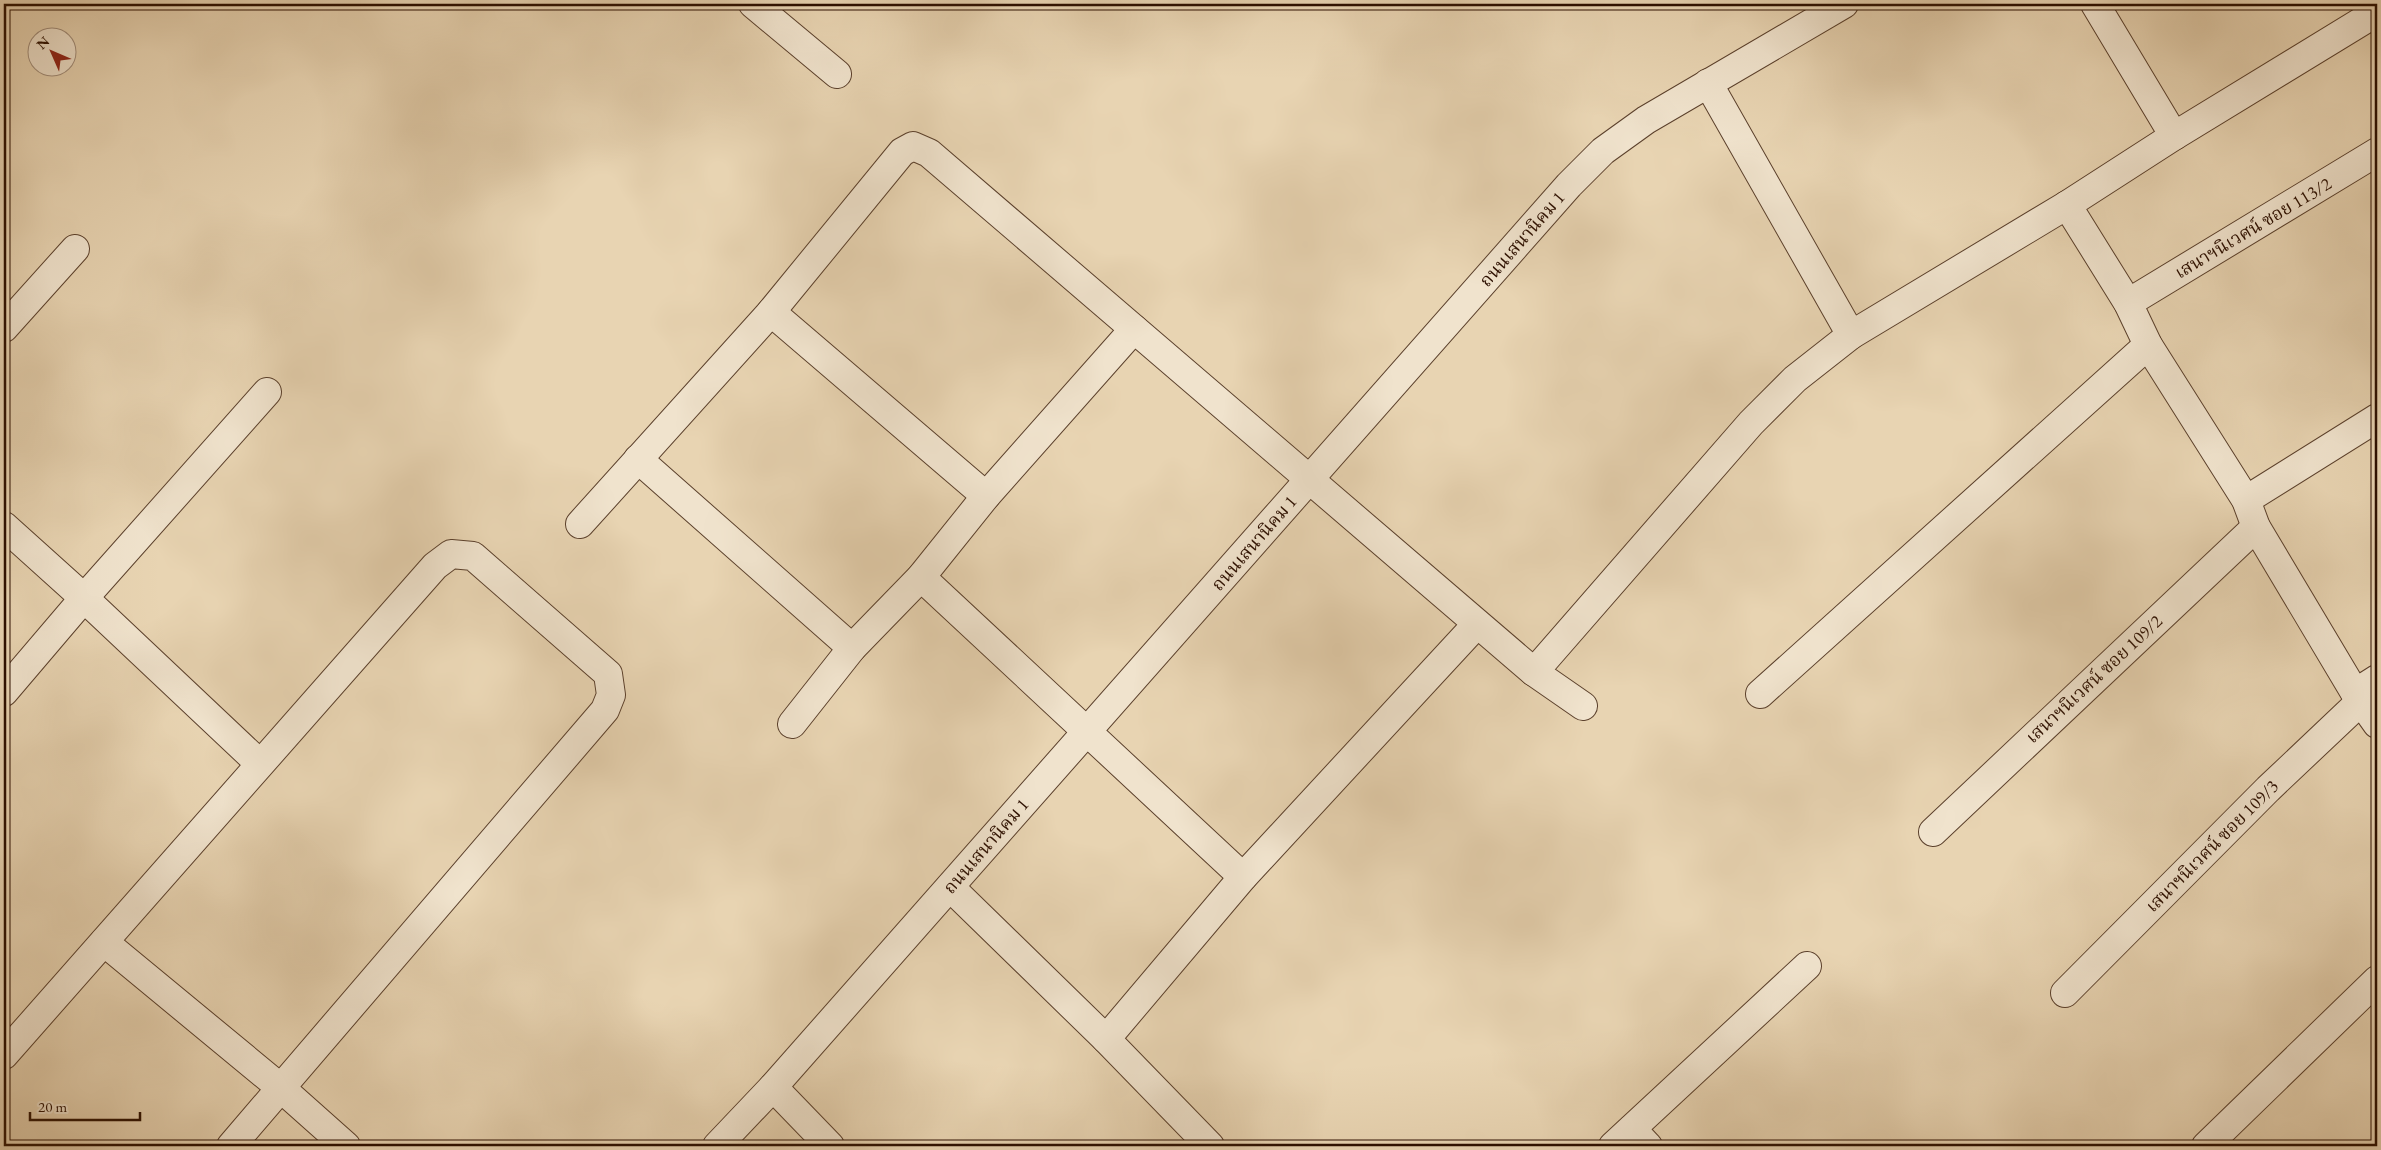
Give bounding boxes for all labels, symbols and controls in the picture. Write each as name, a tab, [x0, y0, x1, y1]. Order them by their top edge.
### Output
north arrow	[28, 28, 78, 78]
text: N	[32, 32, 54, 53]
street label: เสนาฯนิเวศน์ ซอย 113/2	[2170, 172, 2335, 283]
street label: ถนนเสนานิคม 1	[1474, 186, 1569, 291]
street label: ถนนเสนานิคม 1	[1206, 490, 1301, 595]
street label: เสนาฯนิเวศน์ ซอย 109/2	[2021, 609, 2167, 748]
street label: เสนาฯนิเวศน์ ซอย 109/3	[2140, 774, 2283, 917]
street label: ถนนเสนานิคม 1	[938, 793, 1033, 898]
scale bar	[30, 1090, 140, 1122]
text: 20 m	[38, 1097, 67, 1116]

